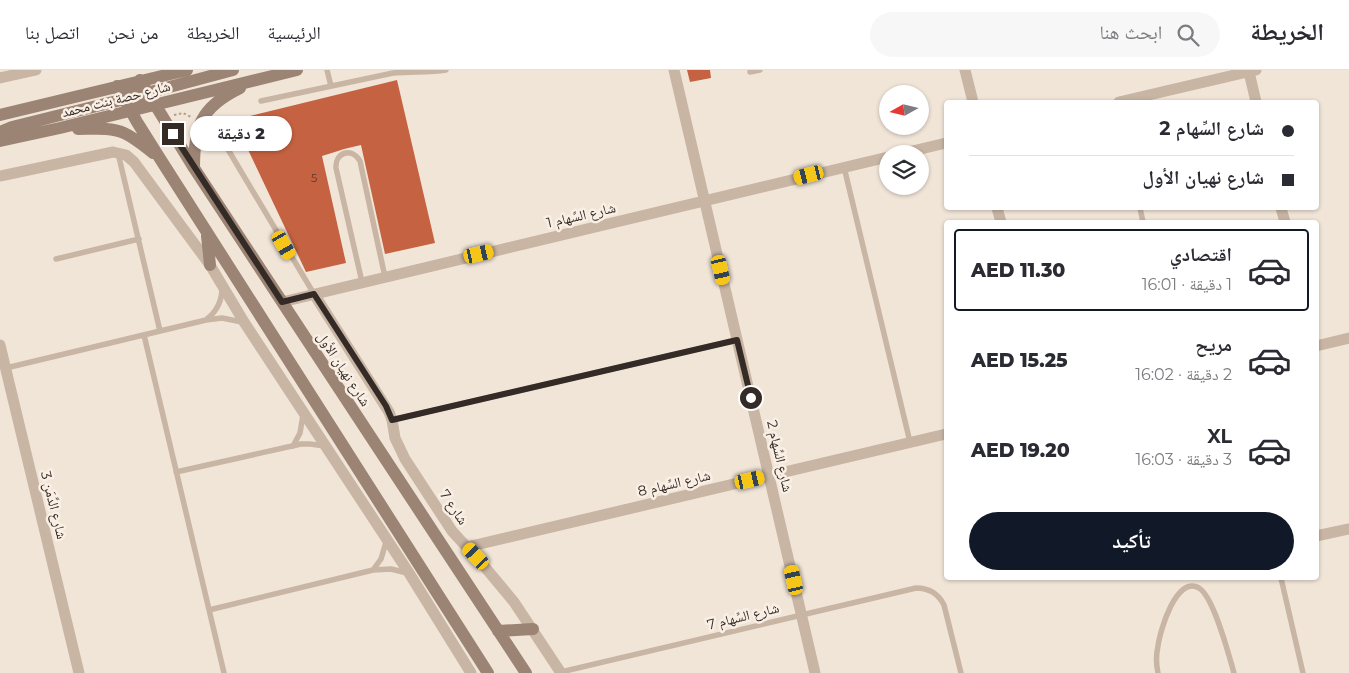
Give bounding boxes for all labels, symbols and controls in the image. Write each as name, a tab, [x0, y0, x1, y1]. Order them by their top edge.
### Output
search box	[870, 12, 1220, 57]
text: الخريطة	[1250, 17, 1324, 46]
text: ابحث هنا	[1099, 21, 1162, 44]
icon: search	[1174, 21, 1202, 49]
text: اتصل بنا	[25, 22, 80, 44]
text: من نحن	[108, 22, 159, 44]
text: الخريطة	[187, 22, 240, 44]
text: الرئيسية	[268, 22, 321, 44]
street label: شارع حصة بنت محمد	[60, 77, 172, 122]
north arrow	[879, 85, 929, 135]
map controls	[879, 85, 929, 195]
callout: 2 دقيقة	[190, 116, 293, 152]
text: شارع السِّهام 2	[1159, 117, 1264, 140]
route end	[162, 123, 184, 145]
text: 2 دقيقة	[217, 124, 265, 143]
button: layers	[879, 145, 929, 195]
car	[792, 164, 825, 186]
text: شارع نهيان الأول	[1142, 166, 1264, 189]
house number: 5	[311, 171, 317, 185]
street label: شارع السِّهام 1	[545, 198, 618, 233]
car	[270, 228, 297, 262]
car	[462, 243, 495, 265]
text: اقتصادي	[1170, 243, 1232, 266]
icon: car	[1247, 248, 1292, 293]
car	[710, 254, 731, 286]
text: AED 11.30	[971, 259, 1065, 282]
text: 1 دقيقة · 16:01	[1142, 275, 1232, 294]
street label: شارع نهيان الأول	[312, 328, 375, 410]
text: مريح	[1195, 333, 1232, 356]
icon: car	[1247, 338, 1292, 383]
text: AED 15.25	[971, 349, 1068, 372]
text: 2 دقيقة · 16:02	[1135, 365, 1232, 384]
route start	[740, 387, 762, 409]
street label: شارع السِّهام 2	[762, 418, 797, 494]
text: XL	[1207, 425, 1232, 448]
icon: car	[1247, 428, 1292, 473]
text: AED 19.20	[971, 439, 1070, 462]
text: 3 دقيقة · 16:03	[1135, 450, 1232, 469]
street label: شارع السِّهام 8	[636, 466, 712, 501]
street label: شارع الدِّمَن 3	[36, 469, 71, 541]
car	[733, 469, 766, 491]
street label: شارع 7	[435, 486, 472, 529]
button: تأكيد	[969, 512, 1294, 570]
car	[460, 540, 491, 572]
car	[783, 564, 804, 596]
street label: شارع السِّهام 7	[705, 598, 781, 635]

